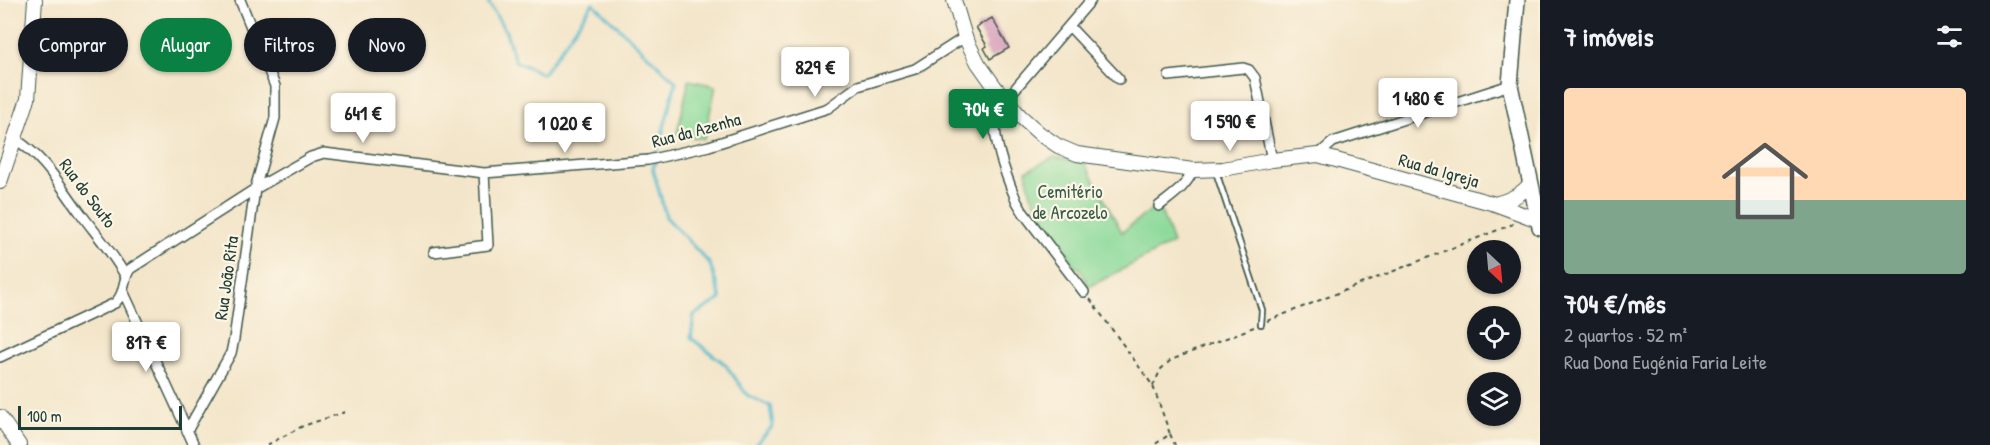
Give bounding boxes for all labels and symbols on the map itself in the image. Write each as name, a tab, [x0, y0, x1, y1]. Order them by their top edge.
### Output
pin: 829 €	[773, 47, 857, 98]
pin: 1 480 €	[1363, 78, 1473, 129]
pin: 704 €	[941, 89, 1025, 140]
pin: 641 €	[321, 93, 405, 144]
pin: 1 590 €	[1175, 101, 1285, 152]
pin: 1 020 €	[510, 103, 620, 154]
street label: Rua da Azenha	[649, 106, 743, 154]
street label: Rua da Igreja	[1396, 147, 1482, 193]
street label: Rua do Souto	[54, 153, 122, 233]
park label: Cemitério de Arcozelo	[1032, 179, 1108, 225]
street label: Rua João Rita	[208, 234, 244, 322]
north arrow	[1467, 240, 1521, 294]
pin: 817 €	[104, 322, 188, 373]
scale bar	[18, 403, 182, 430]

